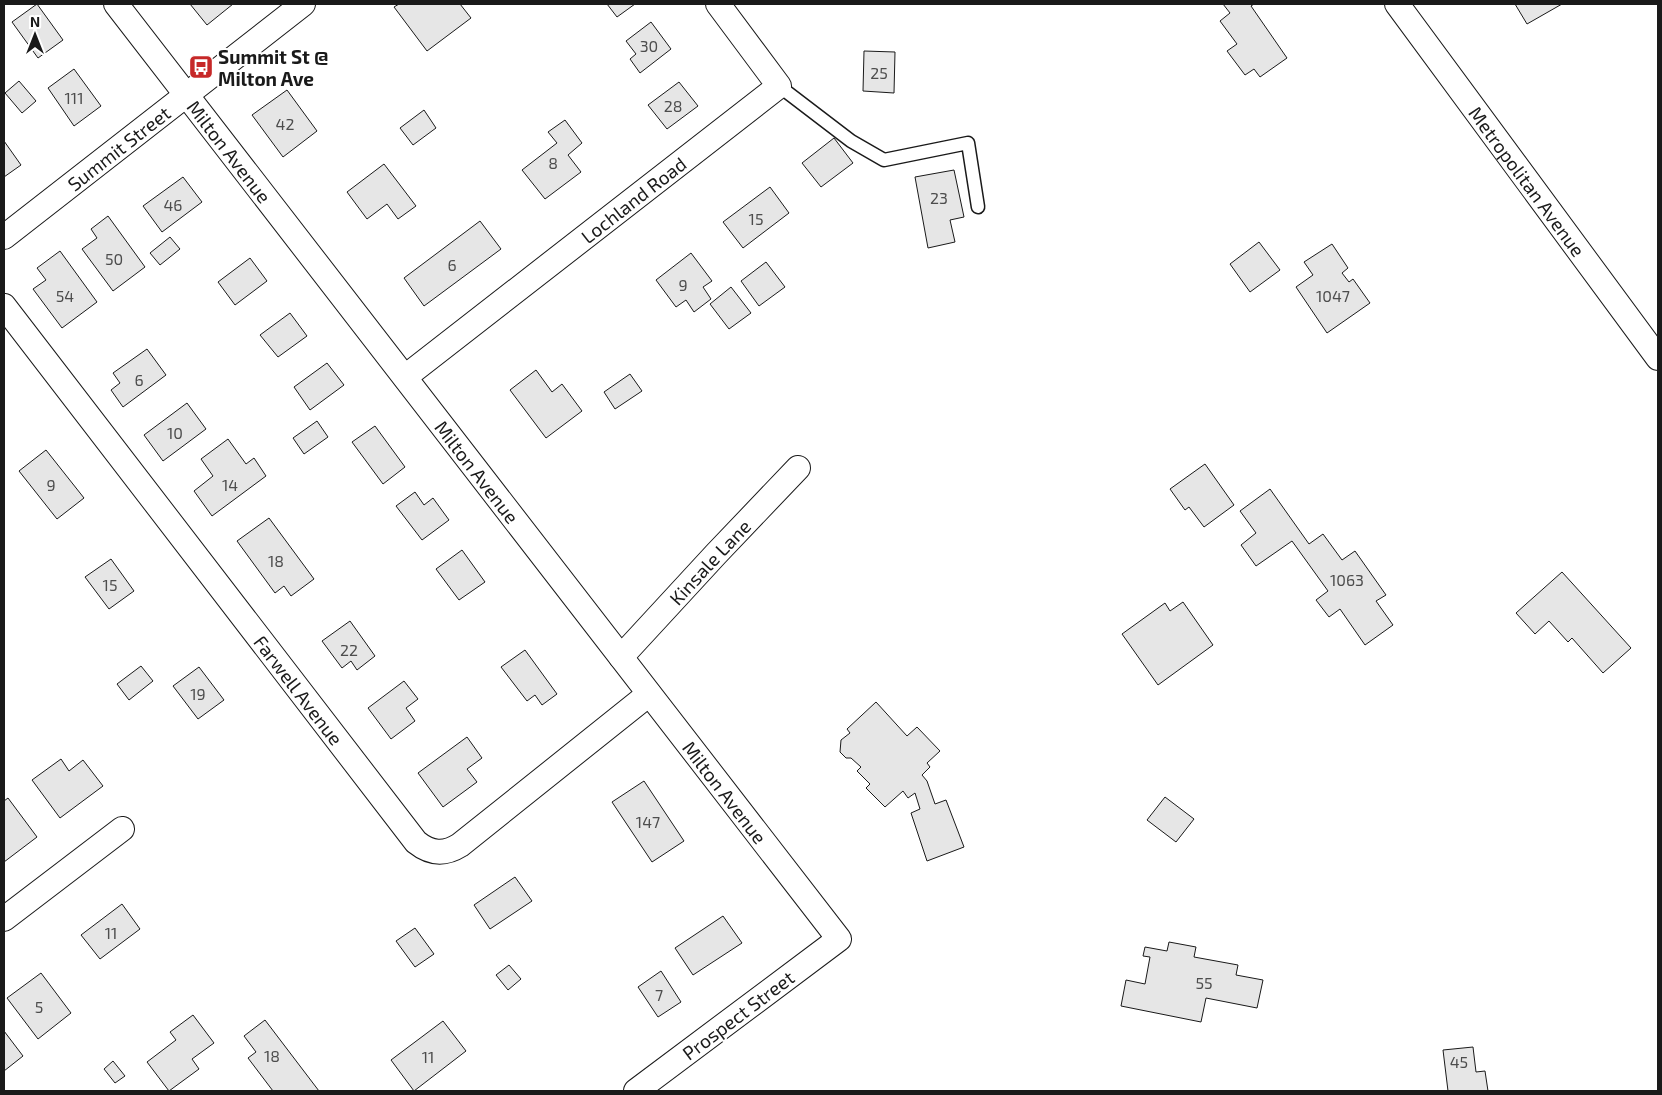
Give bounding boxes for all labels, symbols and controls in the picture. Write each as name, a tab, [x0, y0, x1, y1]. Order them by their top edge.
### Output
north arrow	[10, 10, 60, 60]
text: N	[30, 13, 40, 30]
house number: 30	[640, 36, 658, 55]
place label: Summit St @ Milton Ave	[218, 45, 328, 90]
bus stop icon: Summit St @ Milton Ave	[188, 54, 214, 80]
house number: 25	[870, 63, 888, 82]
house number: 111	[64, 88, 84, 107]
street label: Milton Avenue	[183, 95, 277, 207]
house number: 28	[664, 96, 682, 115]
street label: Summit Street	[62, 101, 174, 195]
street label: Metropolitan Avenue	[1465, 102, 1590, 261]
house number: 42	[276, 114, 294, 133]
street label: Lochland Road	[576, 151, 690, 248]
house number: 8	[548, 153, 558, 172]
house number: 23	[930, 188, 948, 207]
house number: 46	[164, 195, 183, 214]
house number: 15	[749, 209, 763, 228]
house number: 50	[105, 249, 123, 268]
house number: 6	[447, 255, 457, 274]
house number: 9	[678, 275, 688, 294]
house number: 54	[56, 286, 74, 305]
house number: 1047	[1316, 286, 1350, 305]
house number: 6	[134, 370, 144, 389]
street label: Milton Avenue	[431, 416, 524, 527]
house number: 10	[167, 423, 183, 442]
house number: 9	[46, 475, 56, 494]
house number: 14	[222, 475, 238, 494]
street label: Kinsale Lane	[664, 514, 755, 609]
house number: 18	[268, 551, 284, 570]
house number: 1063	[1330, 570, 1364, 589]
house number: 15	[103, 575, 117, 594]
street label: Farwell Avenue	[250, 630, 348, 749]
house number: 22	[340, 640, 358, 659]
house number: 19	[190, 684, 206, 703]
street label: Milton Avenue	[678, 736, 772, 848]
house number: 147	[636, 812, 660, 831]
house number: 11	[105, 923, 117, 942]
street label: Prospect Street	[678, 966, 798, 1064]
house number: 55	[1195, 973, 1213, 992]
house number: 7	[655, 985, 663, 1004]
house number: 5	[35, 997, 43, 1016]
house number: 18	[264, 1046, 280, 1065]
house number: 11	[422, 1047, 434, 1066]
house number: 45	[1450, 1052, 1468, 1071]

